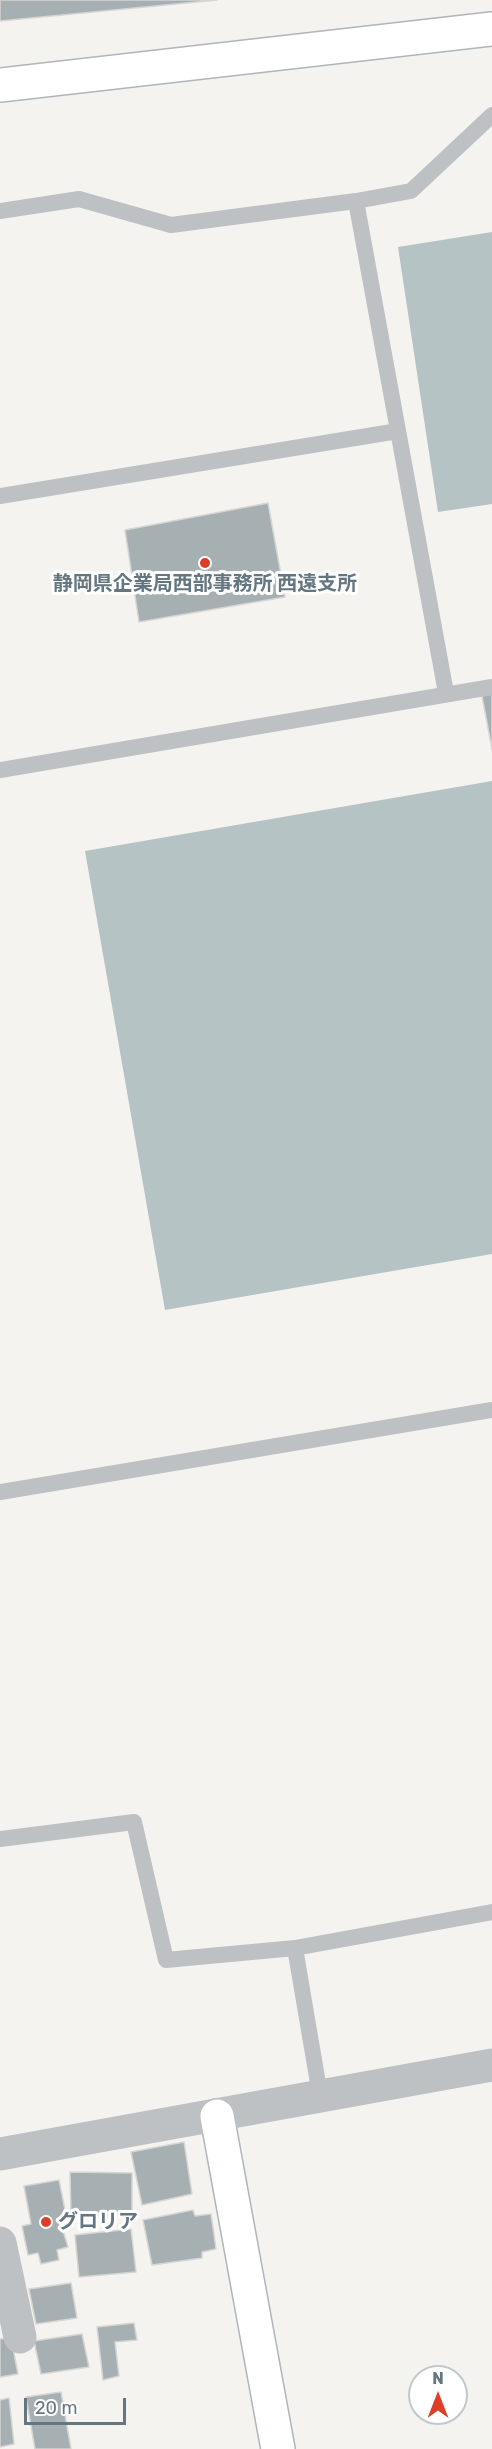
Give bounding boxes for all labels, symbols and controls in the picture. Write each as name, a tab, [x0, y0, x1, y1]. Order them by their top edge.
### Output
marker: 静岡県企業局西部事務所 西遠支所	[198, 556, 212, 570]
place label: 静岡県企業局西部事務所 西遠支所	[53, 572, 357, 596]
place label: グロリア	[58, 2210, 138, 2234]
marker: グロリア	[39, 2215, 53, 2229]
north arrow	[408, 2365, 468, 2425]
text: N	[432, 2369, 444, 2388]
scale bar	[27, 2386, 129, 2424]
text: 20 m	[35, 2397, 77, 2419]

